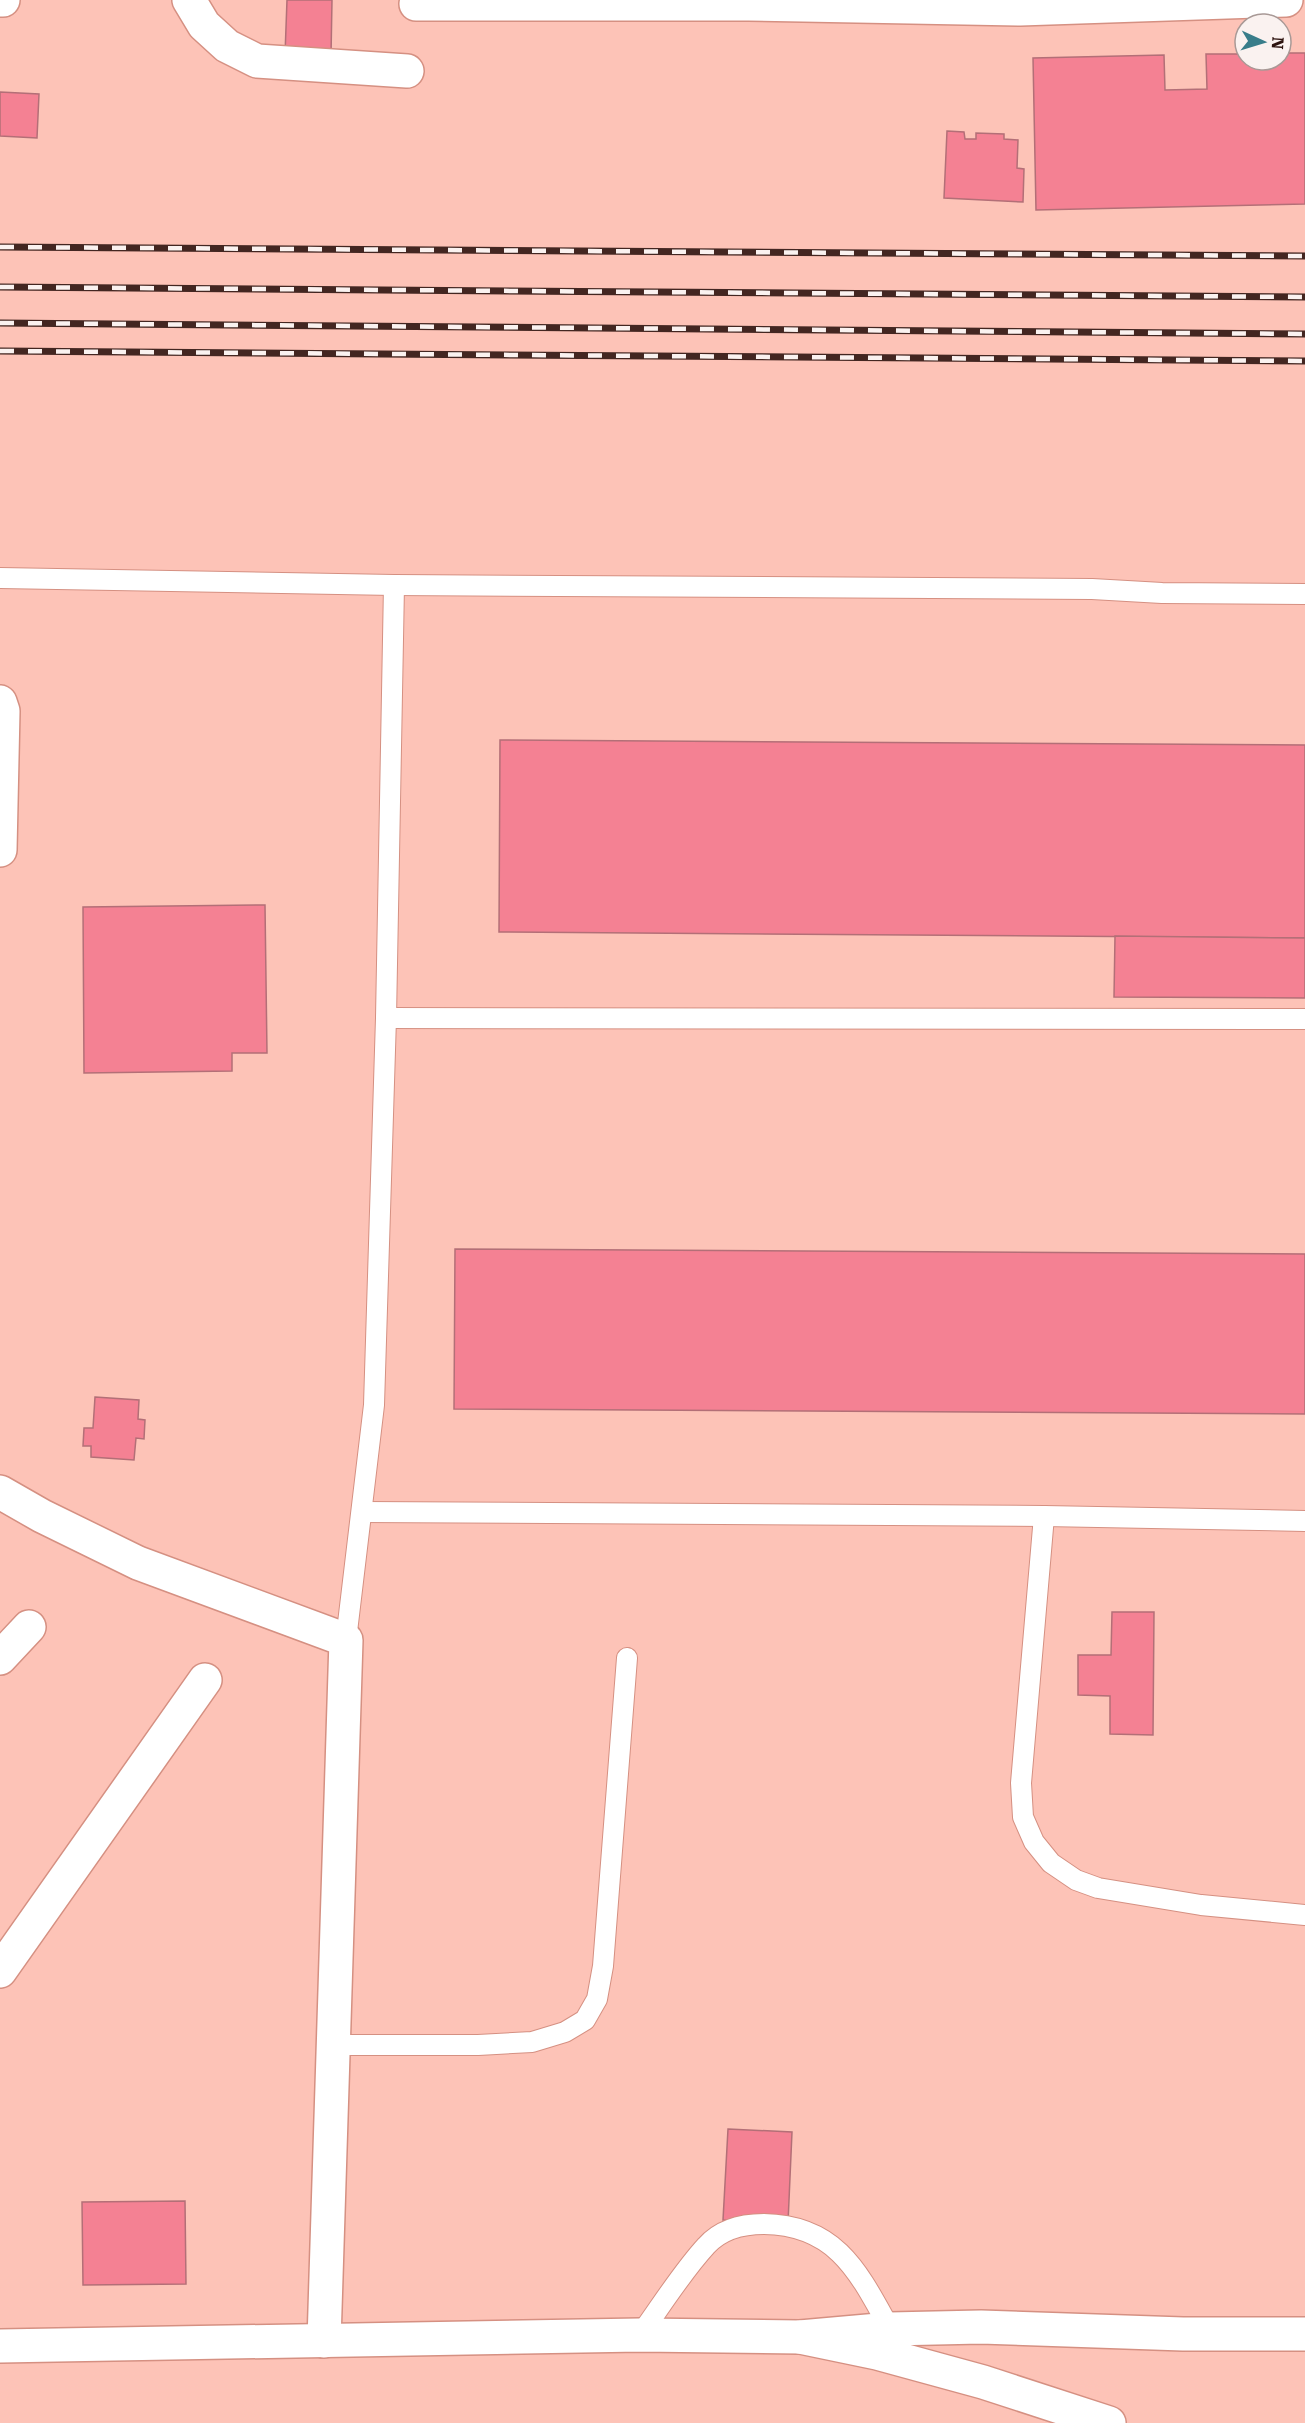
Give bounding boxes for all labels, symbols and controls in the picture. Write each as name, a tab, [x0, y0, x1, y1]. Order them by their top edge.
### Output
north arrow	[1233, 12, 1293, 72]
text: N	[1268, 36, 1287, 50]

